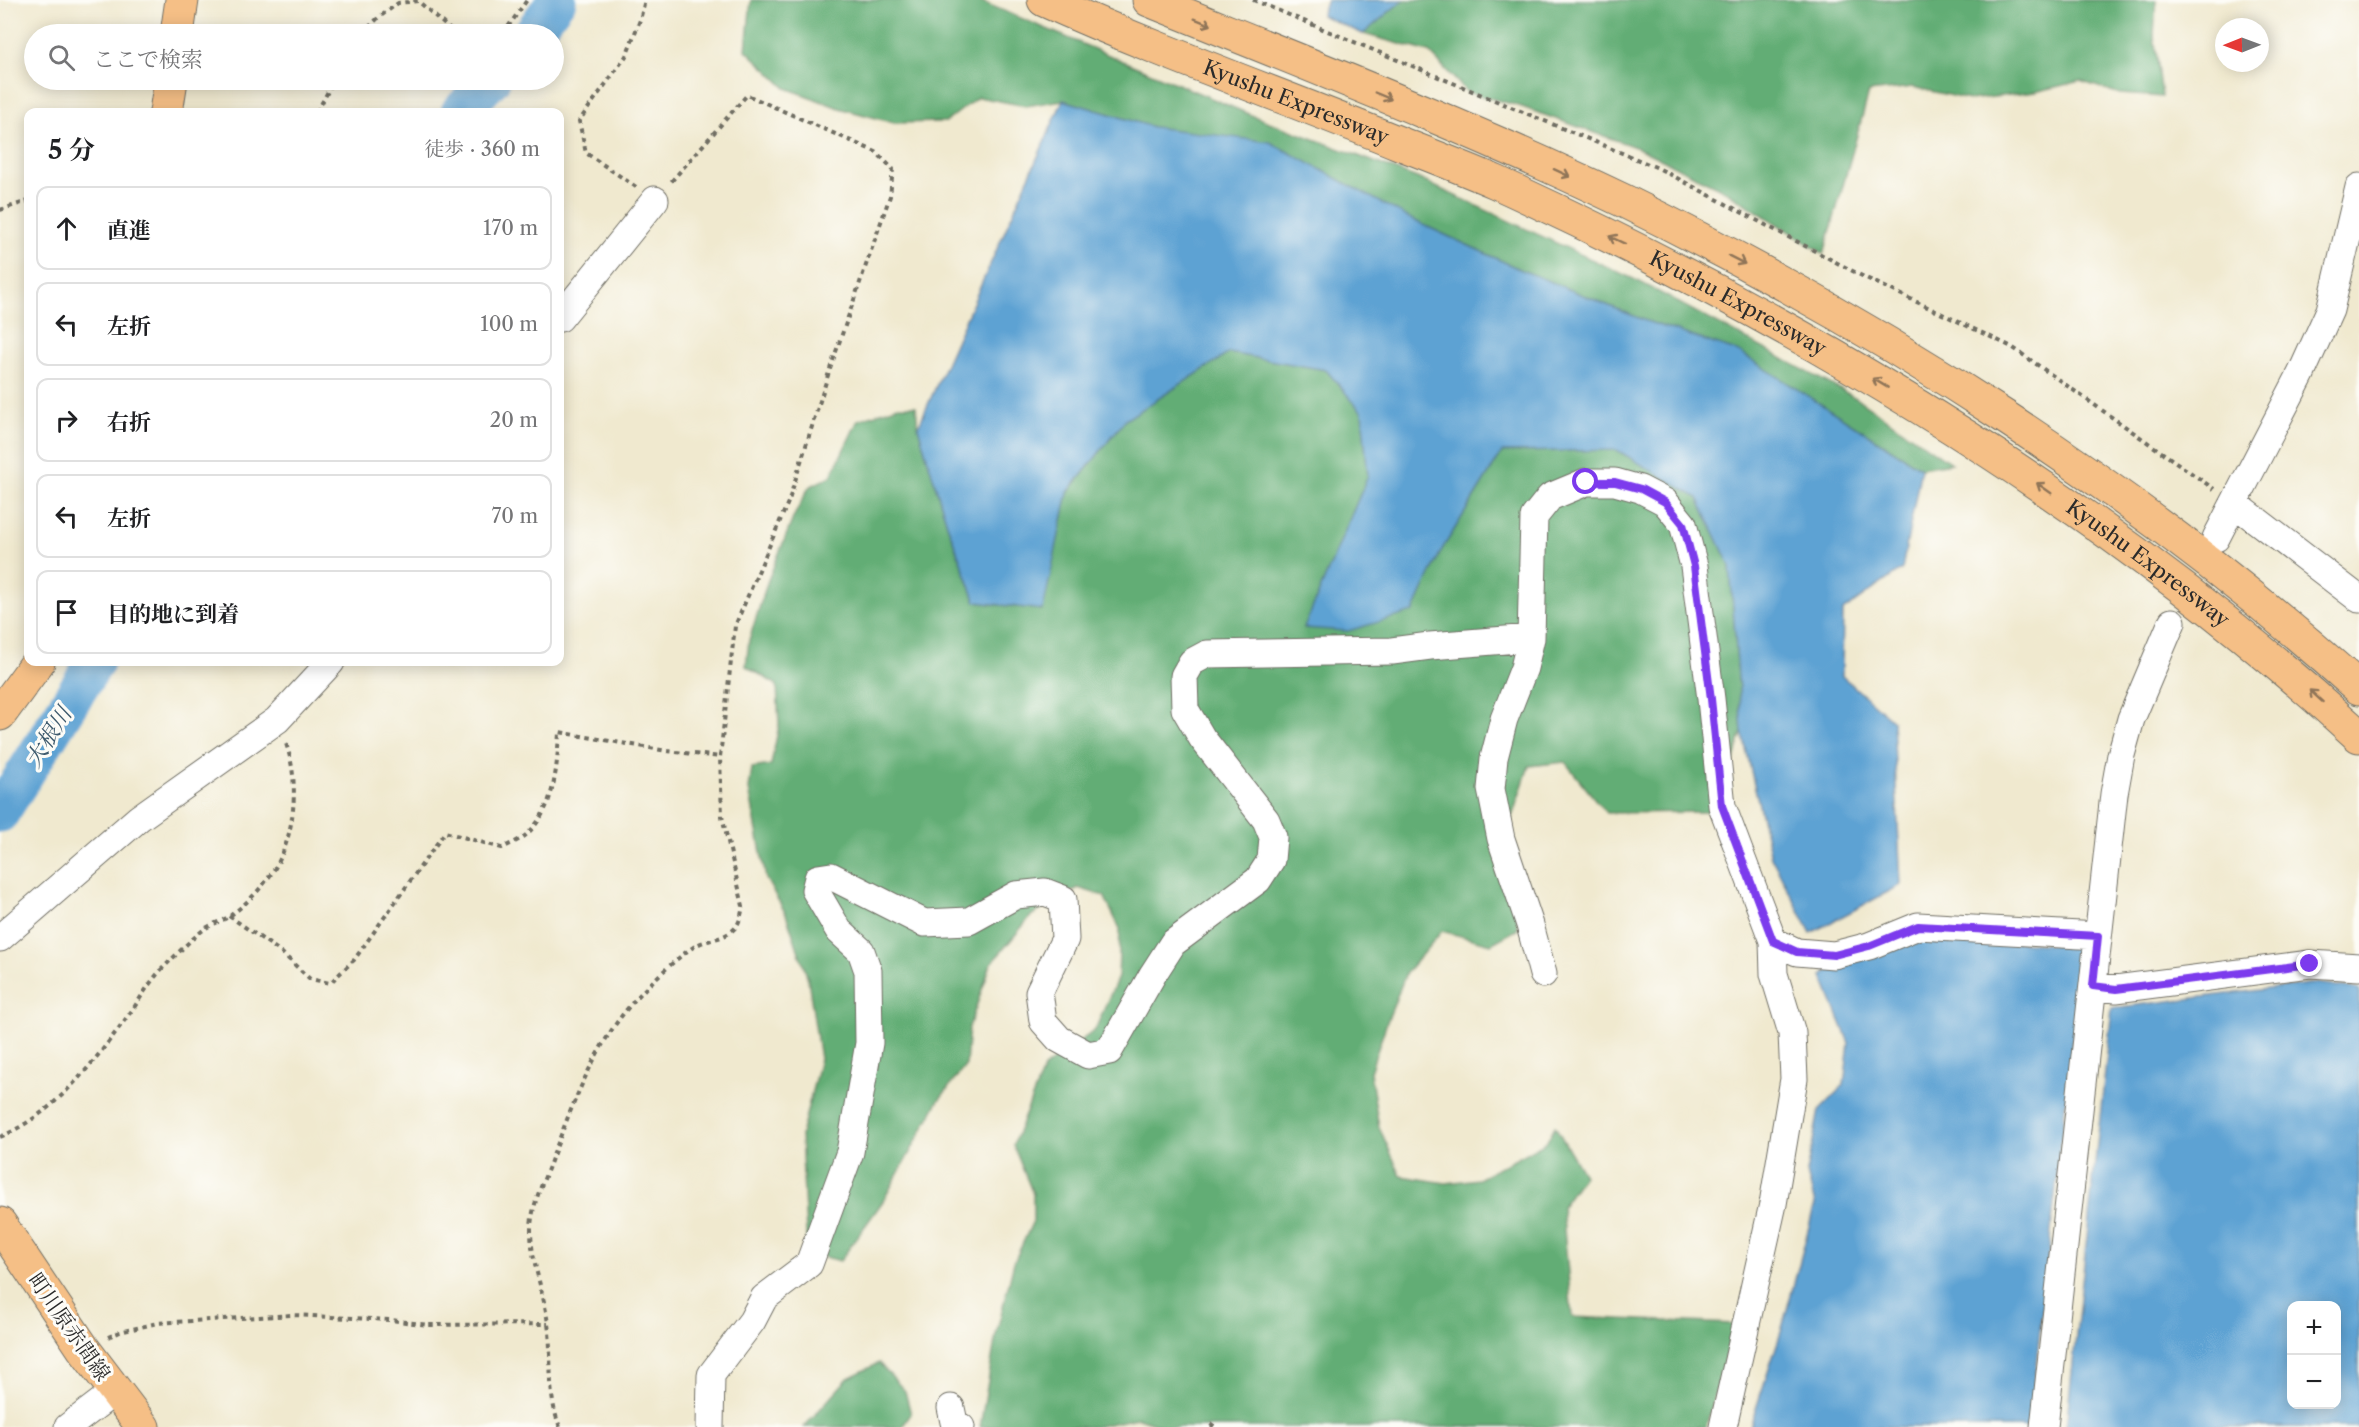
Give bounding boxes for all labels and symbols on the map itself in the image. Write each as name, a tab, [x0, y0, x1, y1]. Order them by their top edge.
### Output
one-way arrow	[1193, 17, 1212, 28]
north arrow	[2215, 18, 2269, 72]
street label: Kyushu Expressway	[1200, 54, 1393, 150]
one-way arrow	[1374, 91, 1392, 102]
one-way arrow	[1553, 168, 1571, 179]
one-way arrow	[1608, 233, 1626, 245]
street label: Kyushu Expressway	[1645, 245, 1831, 361]
one-way arrow	[1728, 254, 1746, 266]
one-way arrow	[1872, 377, 1889, 389]
route start	[1572, 468, 1598, 494]
one-way arrow	[2037, 482, 2053, 495]
street label: Kyushu Expressway	[2062, 494, 2235, 632]
one-way arrow	[2309, 689, 2324, 703]
water label: 大根川	[19, 700, 78, 772]
route end	[2296, 950, 2322, 976]
street label: 町川原赤間線	[23, 1268, 116, 1385]

